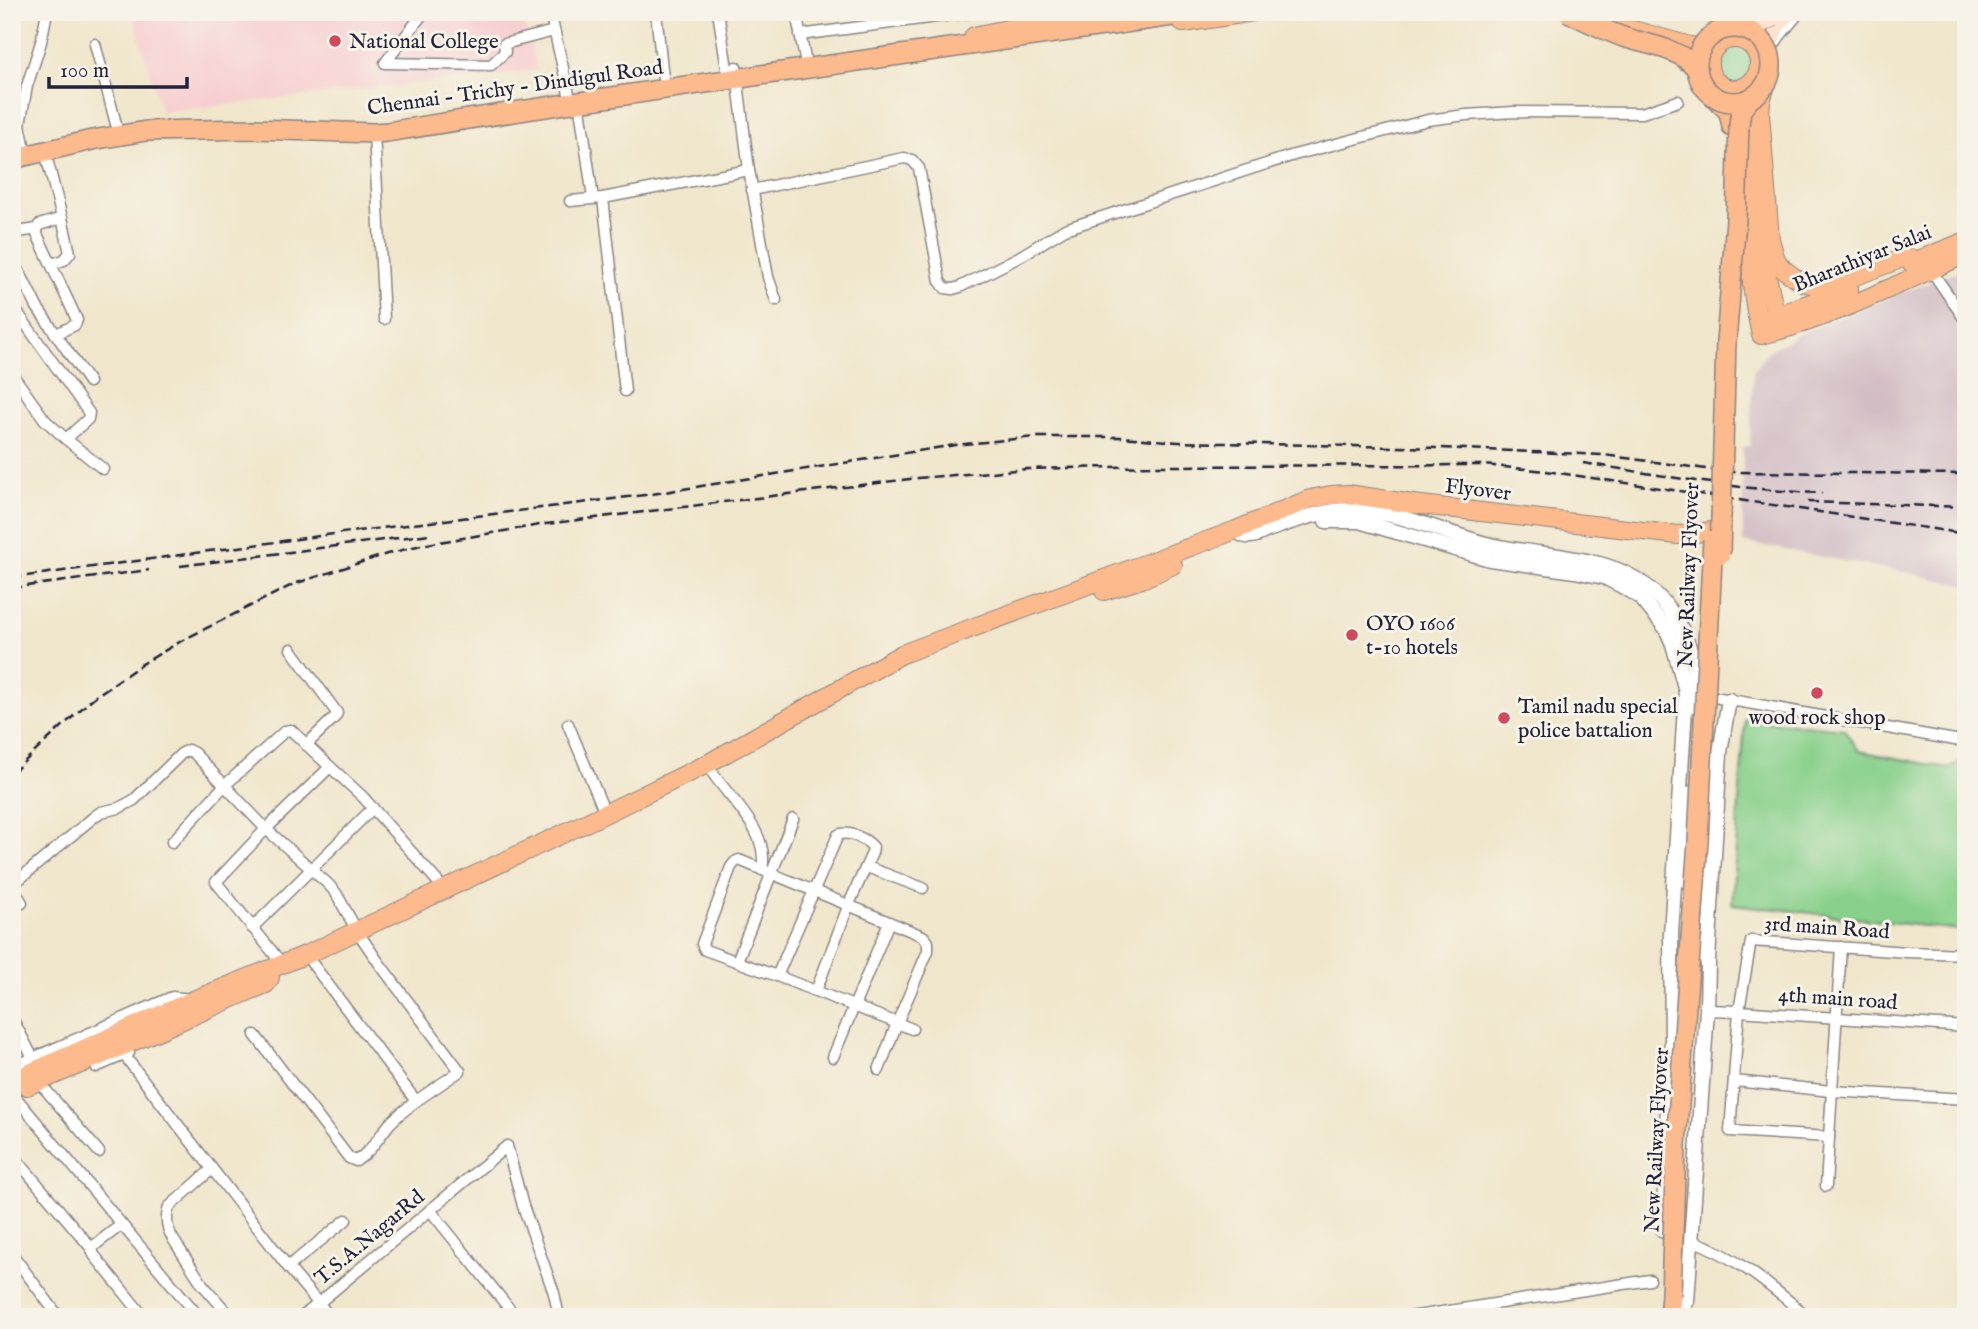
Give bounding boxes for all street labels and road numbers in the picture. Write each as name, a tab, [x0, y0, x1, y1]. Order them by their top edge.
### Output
street label: Chennai - Trichy - Dindigul Road	[366, 54, 666, 123]
street label: Bharathiyar Salai	[1790, 219, 1936, 299]
street label: Flyover	[1443, 473, 1513, 508]
street label: New Railway Flyover	[1673, 482, 1706, 668]
street label: 3rd main Road	[1763, 911, 1891, 946]
street label: 4th main road	[1777, 982, 1899, 1017]
street label: New Railway Flyover	[1639, 1046, 1676, 1233]
street label: T.S.A.NagarRd	[309, 1184, 431, 1292]

